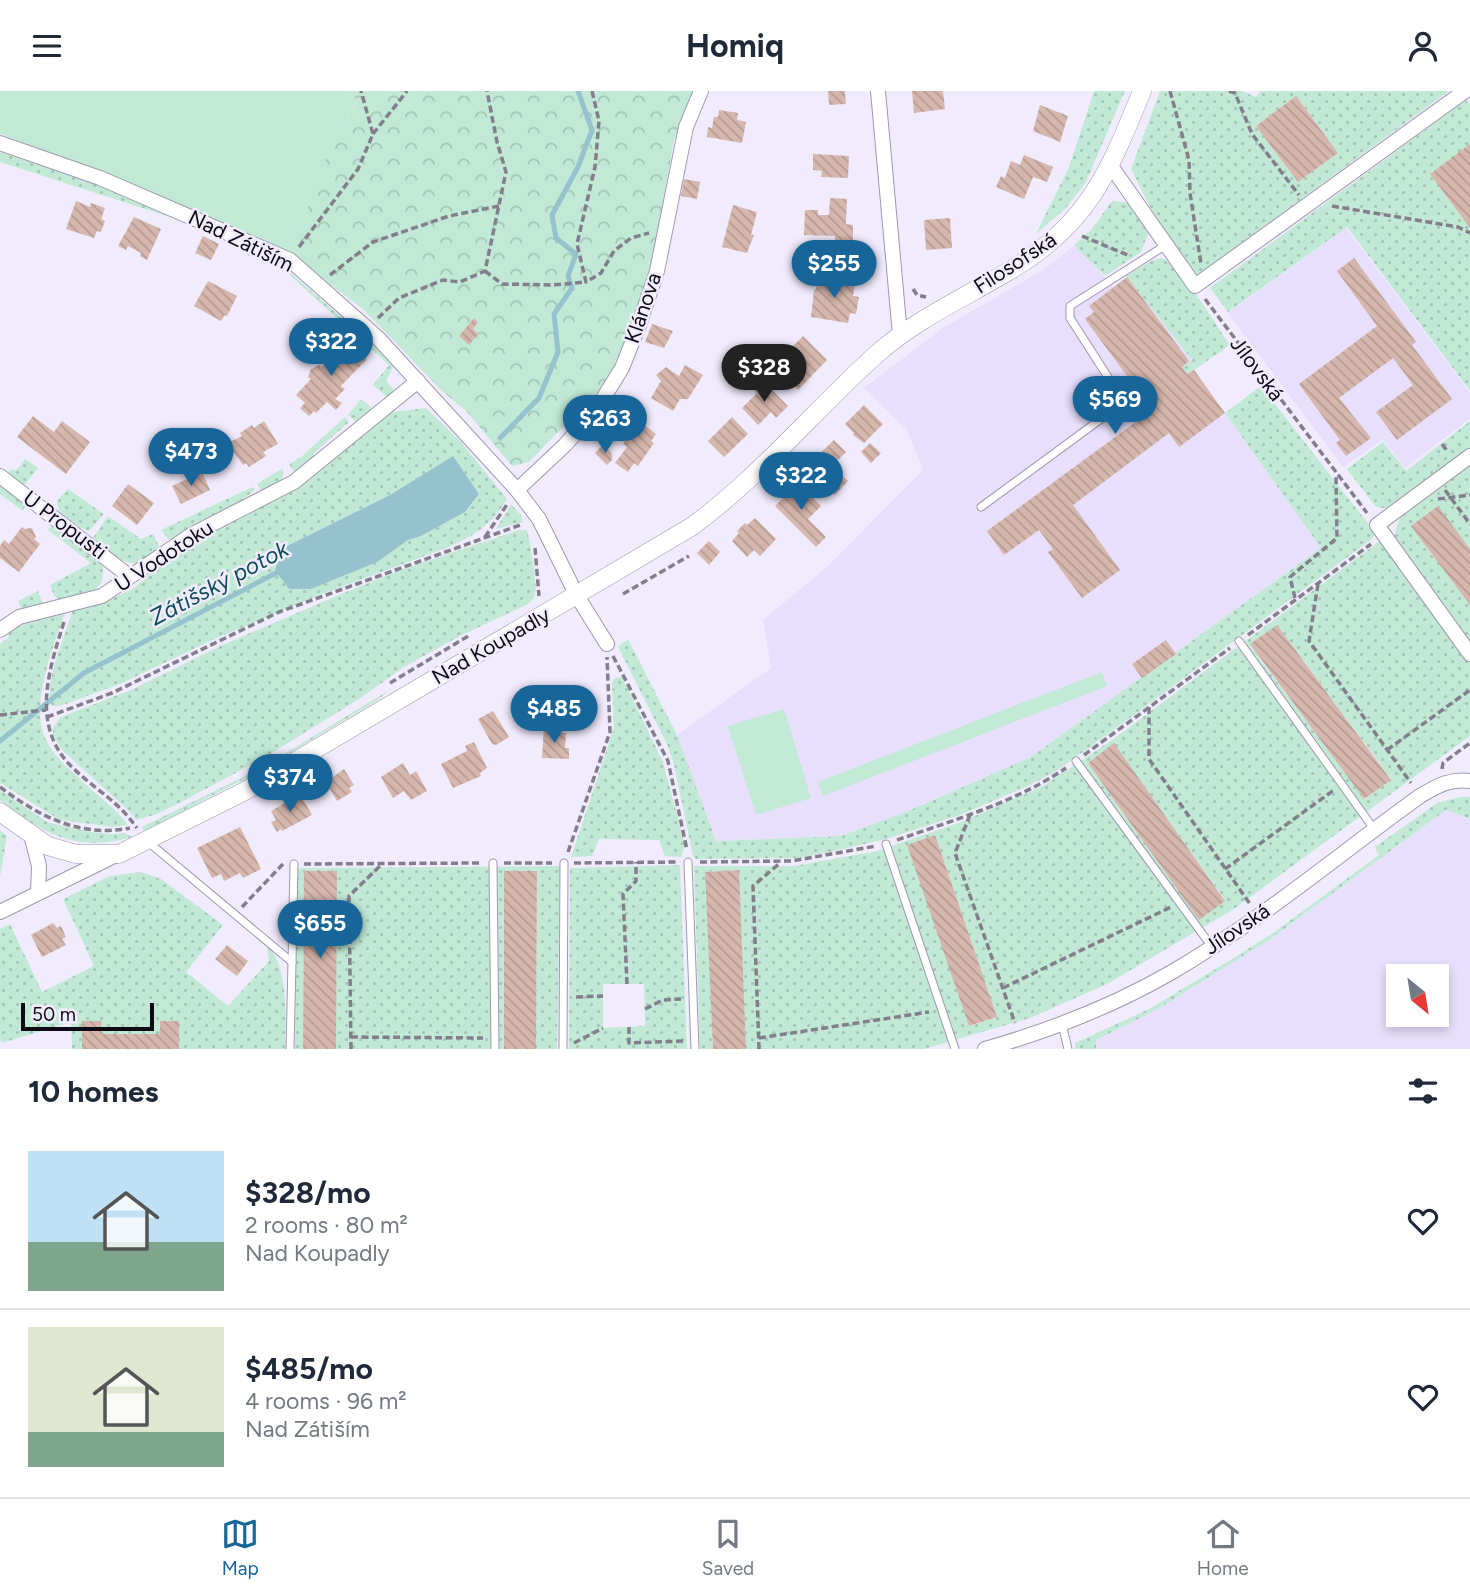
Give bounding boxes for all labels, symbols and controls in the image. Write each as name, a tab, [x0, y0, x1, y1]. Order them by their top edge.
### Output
icon: menu	[28, 27, 66, 65]
text: Homiq	[686, 27, 784, 65]
icon: person	[1404, 27, 1442, 65]
street label: Nad Zátiším	[184, 204, 298, 277]
street label: Filosofská	[969, 227, 1061, 298]
pin: $255	[793, 241, 875, 300]
text: $255	[808, 249, 860, 277]
street label: Klánova	[619, 269, 666, 346]
pin: $322	[290, 319, 372, 378]
text: $322	[305, 327, 357, 355]
street label: Jílovská	[1225, 332, 1290, 406]
pin: $328	[723, 345, 805, 404]
text: $328	[738, 353, 790, 381]
pin: $569	[1074, 377, 1156, 436]
text: $569	[1089, 385, 1141, 413]
pin: $263	[564, 395, 646, 455]
text: $263	[579, 404, 631, 432]
pin: $473	[150, 429, 232, 488]
text: $473	[165, 437, 217, 465]
pin: $322	[760, 453, 842, 512]
text: $322	[775, 461, 827, 489]
street label: U Propusti	[19, 485, 112, 564]
street label: U Vodotoku	[110, 514, 218, 597]
water label: Zátišský potok	[145, 534, 294, 631]
street label: Nad Koupadly	[427, 602, 554, 689]
pin: $485	[513, 685, 595, 745]
text: $485	[527, 694, 581, 722]
pin: $374	[249, 755, 331, 814]
text: $374	[264, 763, 316, 791]
street label: Jílovská	[1199, 898, 1274, 960]
pin: $655	[279, 901, 361, 960]
text: $655	[294, 909, 346, 937]
north arrow	[1386, 964, 1449, 1027]
map controls	[1386, 964, 1449, 1027]
scale bar	[21, 1000, 154, 1032]
text: 50 m	[32, 1003, 76, 1026]
icon: filters	[1404, 1072, 1442, 1110]
text: 10 homes	[28, 1073, 159, 1110]
text: $328/mo	[245, 1174, 371, 1211]
icon: home	[84, 1179, 168, 1263]
icon: heart	[1404, 1202, 1442, 1240]
text: 2 rooms · 80 m²	[245, 1211, 408, 1239]
text: Nad Koupadly	[245, 1239, 390, 1267]
text: $485/mo	[245, 1350, 373, 1387]
icon: home	[84, 1355, 168, 1439]
icon: heart	[1404, 1378, 1442, 1416]
text: 4 rooms · 96 m²	[245, 1387, 407, 1415]
text: Nad Zátiším	[245, 1415, 370, 1443]
tab: Map	[221, 1515, 259, 1580]
tab: Saved	[702, 1515, 754, 1580]
tab: Home	[1197, 1515, 1249, 1580]

